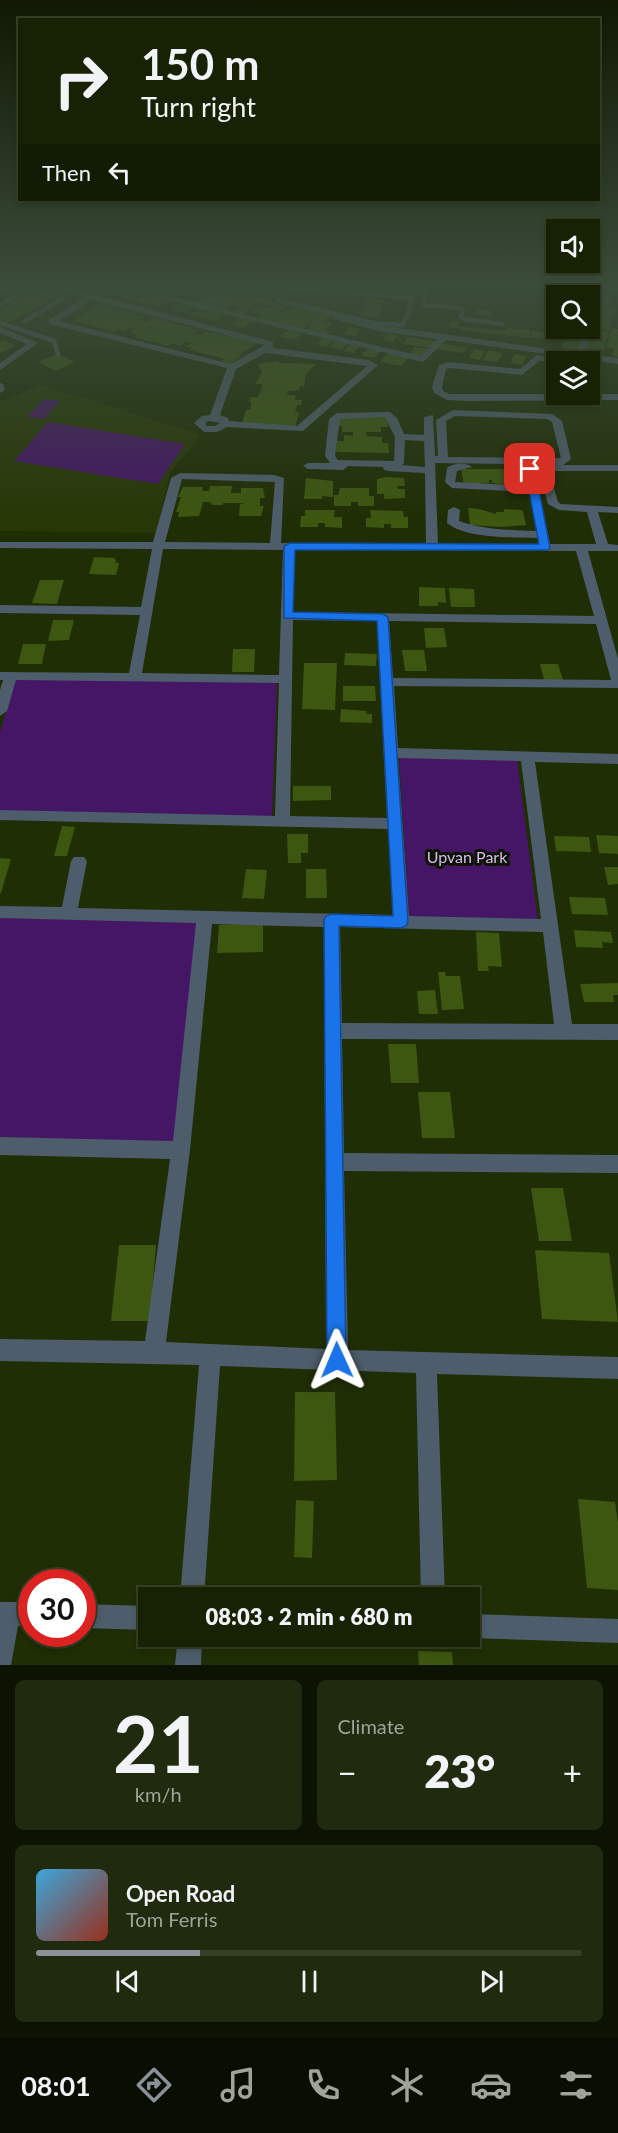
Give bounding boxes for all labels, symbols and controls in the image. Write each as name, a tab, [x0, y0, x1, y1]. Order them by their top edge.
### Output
text: 150 m	[141, 39, 259, 89]
icon: right	[42, 42, 120, 120]
text: Turn right	[141, 90, 256, 123]
icon: left	[103, 156, 136, 189]
text: Then	[42, 159, 91, 186]
map controls	[546, 219, 600, 405]
button: sound	[546, 219, 600, 273]
button: search	[546, 285, 600, 339]
button: layers	[546, 351, 600, 405]
pin	[504, 443, 555, 494]
icon: arrive	[513, 452, 546, 485]
park label: Upvan Park	[427, 847, 508, 866]
position arrow	[305, 1328, 369, 1392]
speed limit sign: 30	[18, 1569, 96, 1647]
text: 08:03 · 2 min · 680 m	[206, 1603, 412, 1630]
text: 21	[113, 1696, 203, 1790]
text: Climate	[338, 1714, 404, 1738]
text: 23°	[424, 1744, 495, 1798]
text: −	[338, 1752, 357, 1792]
text: +	[563, 1752, 582, 1792]
text: km/h	[135, 1782, 182, 1806]
text: Open Road	[126, 1880, 235, 1907]
text: Tom Ferris	[126, 1907, 217, 1931]
icon: previous	[111, 1965, 144, 1998]
icon: pause	[293, 1965, 326, 1998]
icon: next	[475, 1965, 508, 1998]
icon: directions	[133, 2064, 175, 2106]
icon: music	[217, 2064, 259, 2106]
icon: phone	[302, 2064, 344, 2106]
icon: climate	[386, 2064, 428, 2106]
icon: car	[470, 2064, 512, 2106]
icon: filters	[555, 2064, 597, 2106]
text: 08:01	[21, 2069, 91, 2102]

